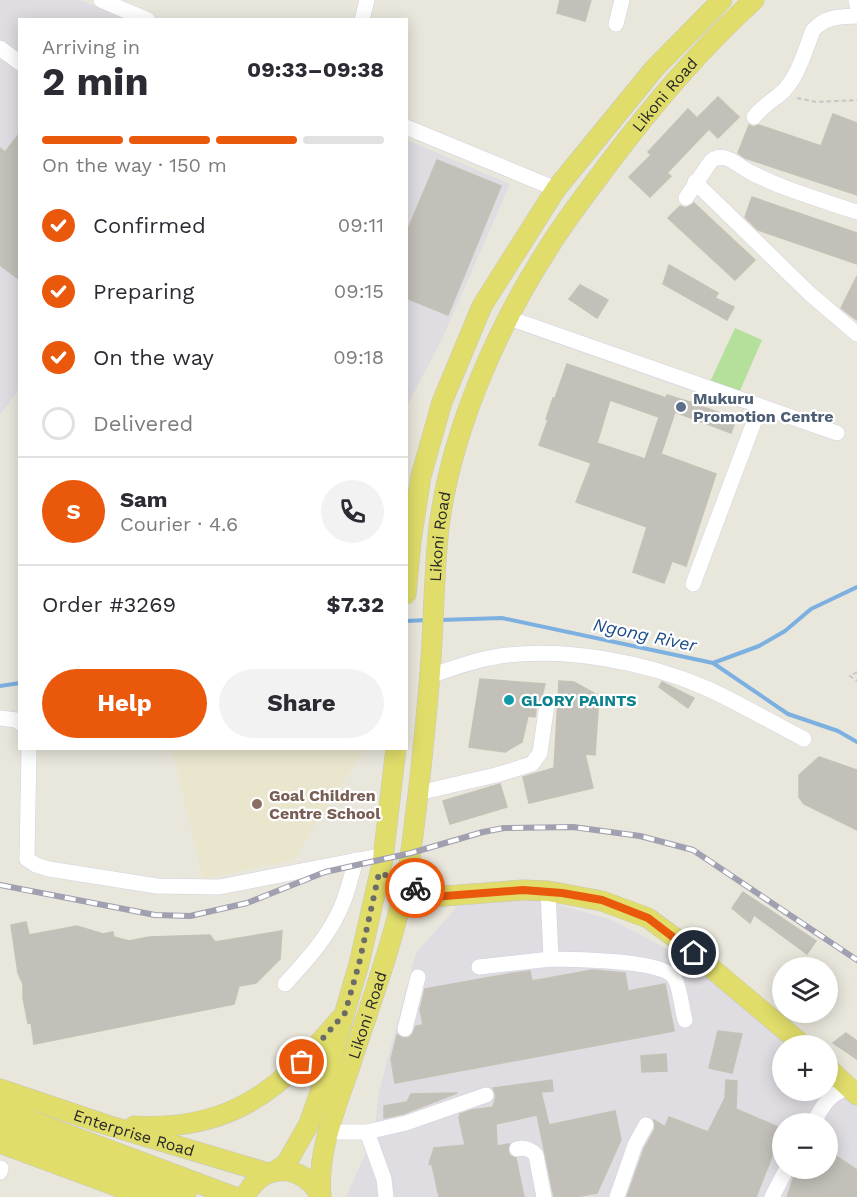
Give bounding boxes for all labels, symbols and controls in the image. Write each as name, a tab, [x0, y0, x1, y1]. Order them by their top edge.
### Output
text: Arriving in	[42, 35, 140, 59]
street label: Likoni Road	[628, 54, 701, 135]
text: 09:33–09:38	[247, 57, 384, 82]
text: 2 min	[42, 59, 149, 104]
text: On the way · 150 m	[42, 153, 227, 177]
icon: check	[42, 209, 75, 242]
text: Confirmed	[93, 213, 206, 238]
text: 09:11	[338, 213, 384, 237]
icon: check	[42, 275, 75, 308]
text: Preparing	[93, 279, 194, 304]
text: 09:15	[334, 279, 384, 303]
icon: check	[42, 341, 75, 374]
text: On the way	[93, 345, 214, 370]
text: 09:18	[333, 345, 384, 369]
place label: Mukuru Promotion Centre	[693, 389, 833, 426]
marker: Mukuru Promotion Centre	[674, 400, 688, 414]
text: Delivered	[93, 411, 193, 436]
button: phone	[321, 480, 384, 543]
text: Sam	[120, 487, 168, 512]
street label: Likoni Road	[426, 490, 455, 582]
text: S	[66, 499, 81, 524]
text: Courier · 4.6	[120, 512, 238, 536]
text: Order #3269	[42, 592, 176, 617]
text: $7.32	[327, 592, 384, 617]
water label: Ngong River	[592, 613, 700, 656]
button: Help	[42, 669, 207, 738]
button: Share	[219, 669, 384, 738]
place label: GLORY PAINTS	[521, 691, 637, 710]
marker: GLORY PAINTS	[502, 693, 516, 707]
place label: Goal Children Centre School	[269, 786, 381, 823]
marker: Goal Children Centre School	[250, 797, 264, 811]
courier	[385, 858, 445, 918]
icon: bike	[399, 872, 432, 905]
pin	[668, 927, 719, 978]
icon: home	[677, 936, 710, 969]
map controls	[772, 957, 838, 1179]
button: layers	[772, 957, 838, 1023]
street label: Likoni Road	[344, 969, 391, 1061]
button: +	[772, 1035, 838, 1101]
pin	[276, 1036, 327, 1087]
icon: bag	[285, 1045, 318, 1078]
street label: Enterprise Road	[71, 1105, 197, 1161]
button: −	[772, 1113, 838, 1179]

